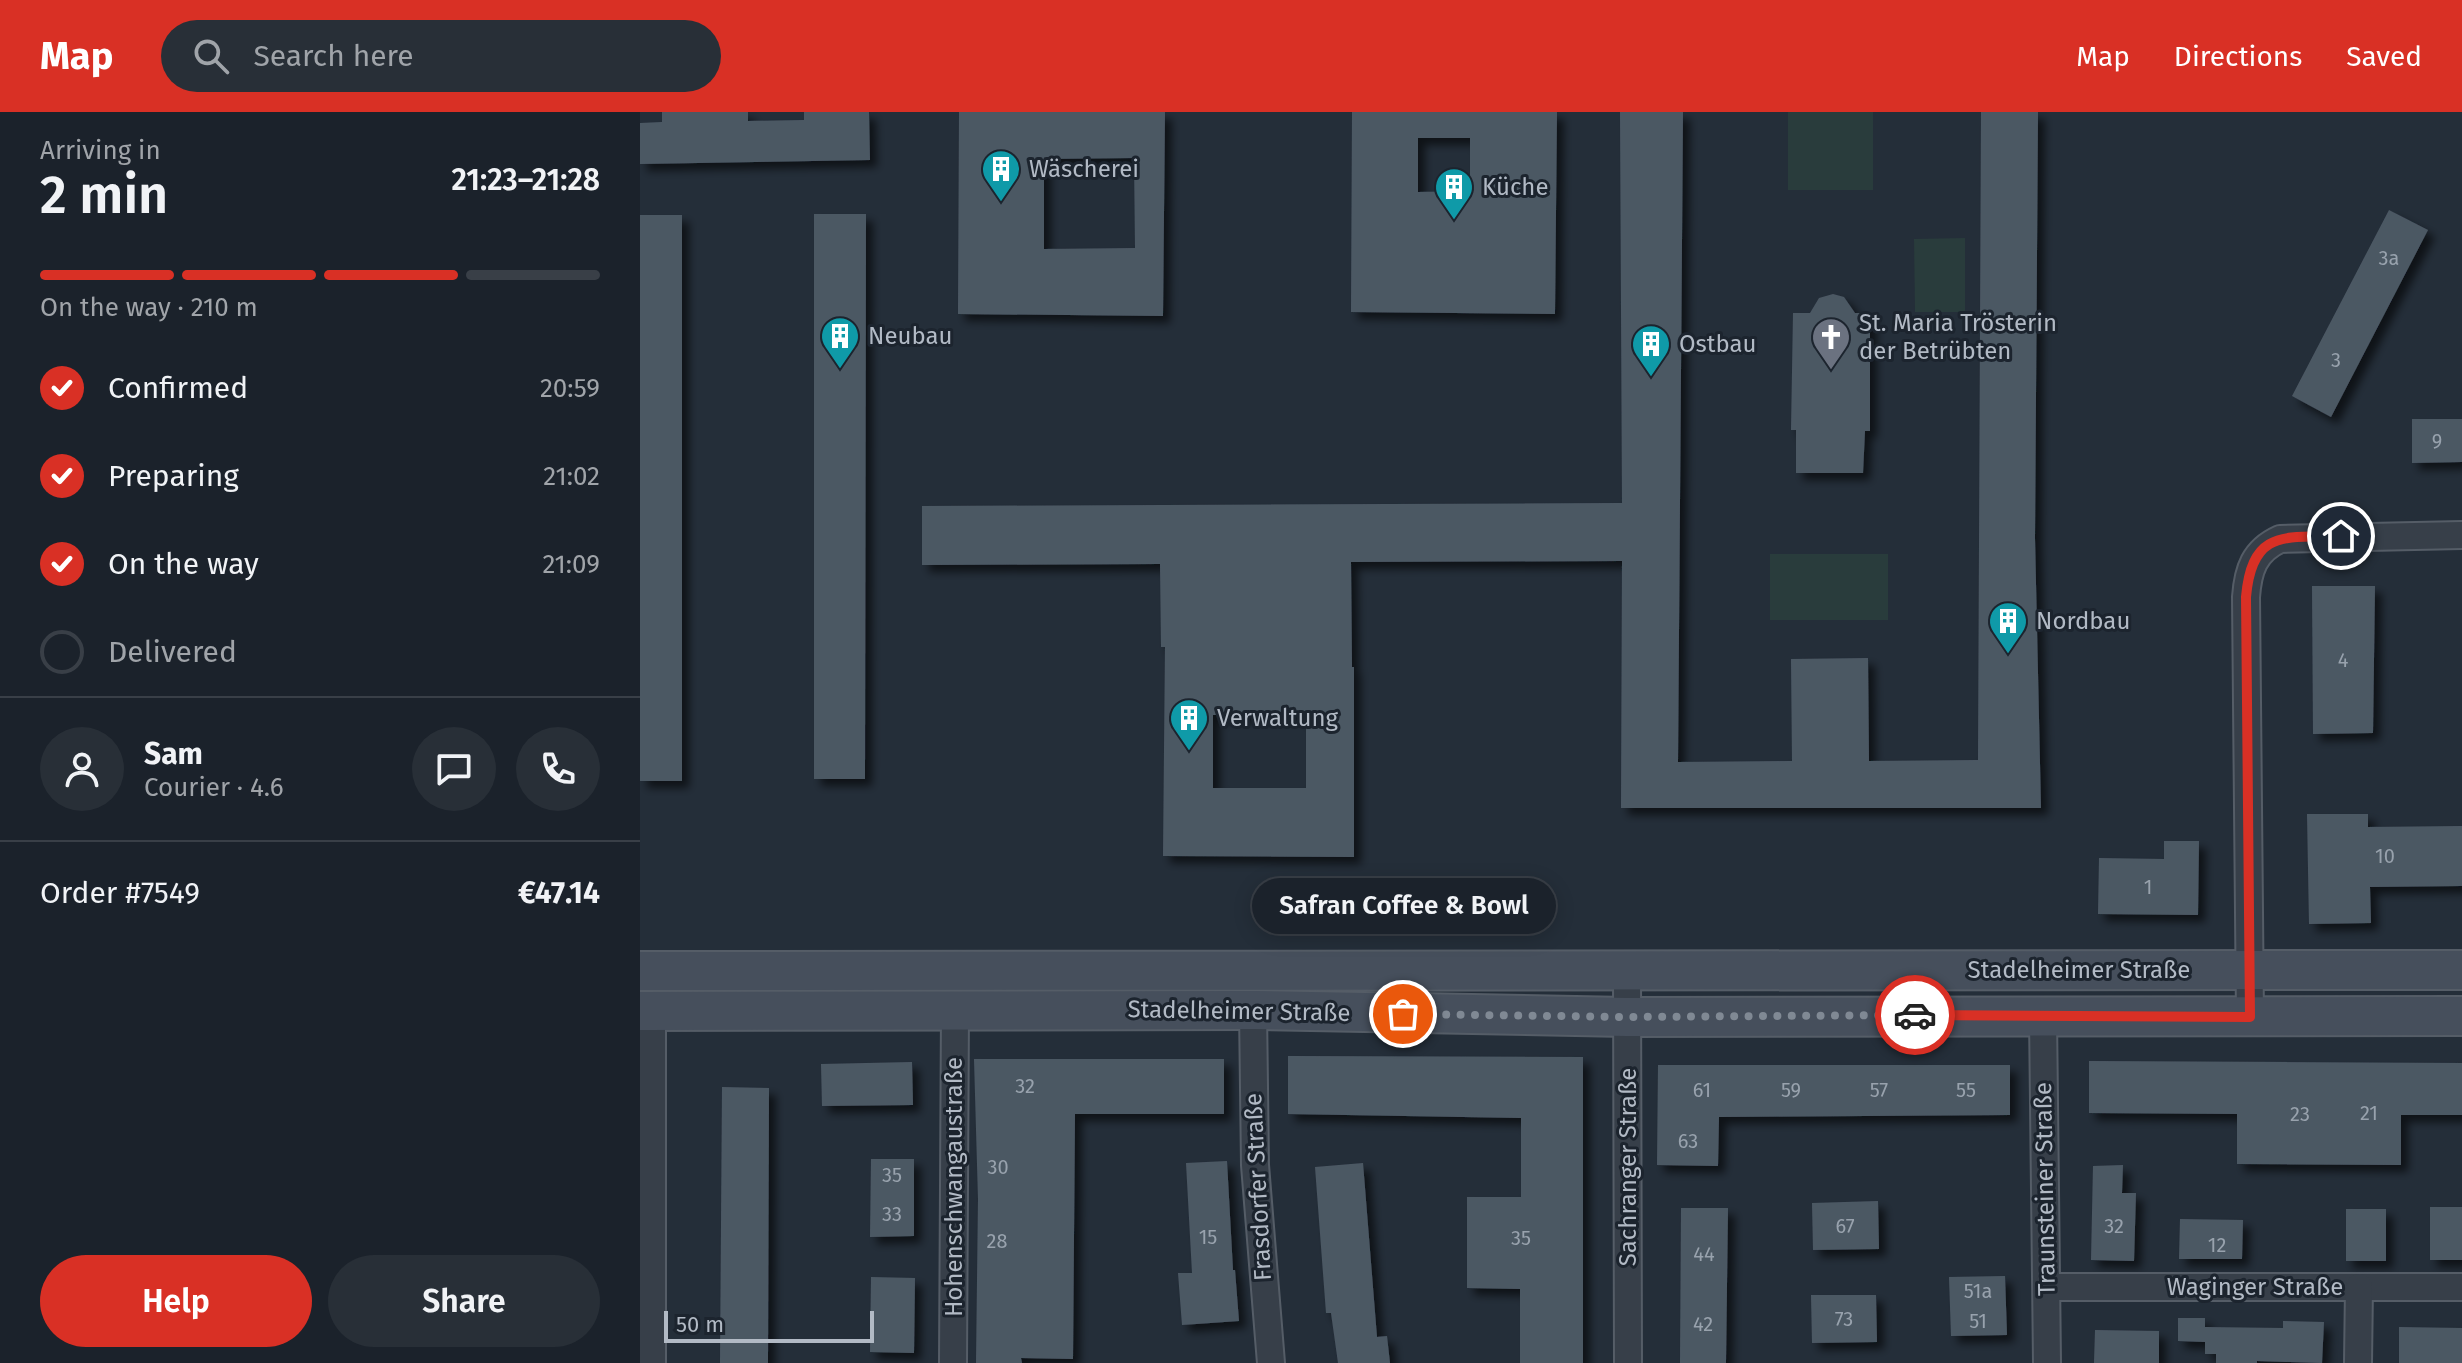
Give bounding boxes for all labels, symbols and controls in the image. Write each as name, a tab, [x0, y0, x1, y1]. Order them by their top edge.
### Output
search box	[161, 20, 721, 92]
text: Map	[40, 33, 113, 79]
icon: search	[189, 34, 233, 78]
text: Search here	[253, 38, 414, 74]
text: Map	[2076, 40, 2130, 73]
text: Directions	[2174, 40, 2302, 73]
text: Saved	[2346, 40, 2422, 73]
text: Arriving in	[40, 135, 161, 166]
building icon: Wäscherei	[980, 148, 1022, 203]
place label: Wäscherei	[1029, 155, 1139, 183]
text: 21:23–21:28	[452, 162, 600, 198]
text: 2 min	[40, 164, 168, 227]
building icon: Küche	[1433, 166, 1475, 221]
place label: Küche	[1482, 173, 1549, 201]
house number: 3a	[2379, 246, 2399, 270]
text: On the way · 210 m	[40, 292, 258, 323]
place label: St. Maria Trösterin der Betrübten	[1859, 309, 2057, 365]
building icon: Neubau	[819, 315, 861, 370]
church icon: St. Maria Trösterin der Betrübten	[1810, 316, 1852, 371]
place label: Neubau	[868, 322, 952, 350]
building icon: Ostbau	[1630, 323, 1672, 378]
place label: Ostbau	[1679, 330, 1757, 358]
house number: 3	[2331, 348, 2341, 372]
icon: check	[40, 366, 84, 410]
text: Confirmed	[108, 370, 248, 406]
text: 20:59	[540, 373, 600, 404]
house number: 9	[2432, 429, 2442, 453]
icon: check	[40, 454, 84, 498]
text: Preparing	[108, 458, 239, 494]
text: 21:02	[543, 461, 600, 492]
pin	[2307, 502, 2375, 570]
icon: home	[2319, 514, 2363, 558]
icon: check	[40, 542, 84, 586]
text: On the way	[108, 546, 259, 582]
text: 21:09	[542, 549, 600, 580]
building icon: Nordbau	[1987, 600, 2029, 655]
place label: Nordbau	[2036, 607, 2130, 635]
text: Delivered	[108, 634, 237, 670]
house number: 4	[2338, 648, 2349, 672]
building icon: Verwaltung	[1168, 697, 1210, 752]
place label: Verwaltung	[1217, 704, 1339, 732]
button: person	[40, 727, 124, 811]
button: chat	[412, 727, 496, 811]
button: phone	[516, 727, 600, 811]
text: Sam	[144, 736, 203, 772]
text: Courier · 4.6	[144, 772, 284, 803]
house number: 10	[2375, 844, 2395, 868]
text: Order #7549	[40, 875, 200, 911]
text: €47.14	[518, 875, 600, 911]
house number: 1	[2144, 875, 2152, 899]
callout: Safran Coffee & Bowl	[1251, 878, 1555, 934]
text: Safran Coffee & Bowl	[1279, 890, 1529, 921]
street label: Stadelheimer Straße	[1968, 956, 2190, 984]
courier	[1875, 975, 1955, 1055]
pin	[1369, 980, 1437, 1048]
icon: bag	[1381, 992, 1425, 1036]
icon: car	[1893, 993, 1937, 1037]
street label: Stadelheimer Straße	[1127, 995, 1351, 1027]
street label: Hohenschwangaustraße	[940, 1057, 968, 1317]
street label: Sachranger Straße	[1614, 1068, 1642, 1266]
house number: 32	[1015, 1074, 1035, 1098]
house number: 61	[1693, 1078, 1711, 1102]
house number: 59	[1781, 1078, 1801, 1102]
house number: 57	[1870, 1078, 1888, 1102]
house number: 55	[1956, 1078, 1976, 1102]
street label: Traunsteiner Straße	[2029, 1082, 2061, 1296]
street label: Frasdorfer Straße	[1239, 1092, 1277, 1282]
house number: 21	[2360, 1101, 2378, 1125]
house number: 23	[2290, 1102, 2310, 1126]
house number: 63	[1678, 1129, 1698, 1153]
house number: 30	[987, 1155, 1009, 1179]
house number: 35	[882, 1163, 902, 1187]
house number: 33	[882, 1202, 902, 1226]
house number: 67	[1835, 1214, 1855, 1238]
house number: 32	[2104, 1214, 2124, 1238]
house number: 15	[1199, 1225, 1217, 1249]
house number: 35	[1511, 1226, 1531, 1250]
house number: 28	[987, 1229, 1007, 1253]
house number: 12	[2208, 1233, 2226, 1257]
house number: 44	[1693, 1242, 1715, 1266]
button: Help	[40, 1255, 312, 1347]
button: Share	[328, 1255, 600, 1347]
street label: Waginger Straße	[2167, 1273, 2343, 1301]
house number: 51a	[1964, 1279, 1992, 1303]
scale bar	[664, 1307, 874, 1343]
house number: 73	[1835, 1307, 1853, 1331]
house number: 51	[1969, 1309, 1987, 1333]
text: 50 m	[676, 1311, 724, 1338]
house number: 42	[1693, 1312, 1713, 1336]

